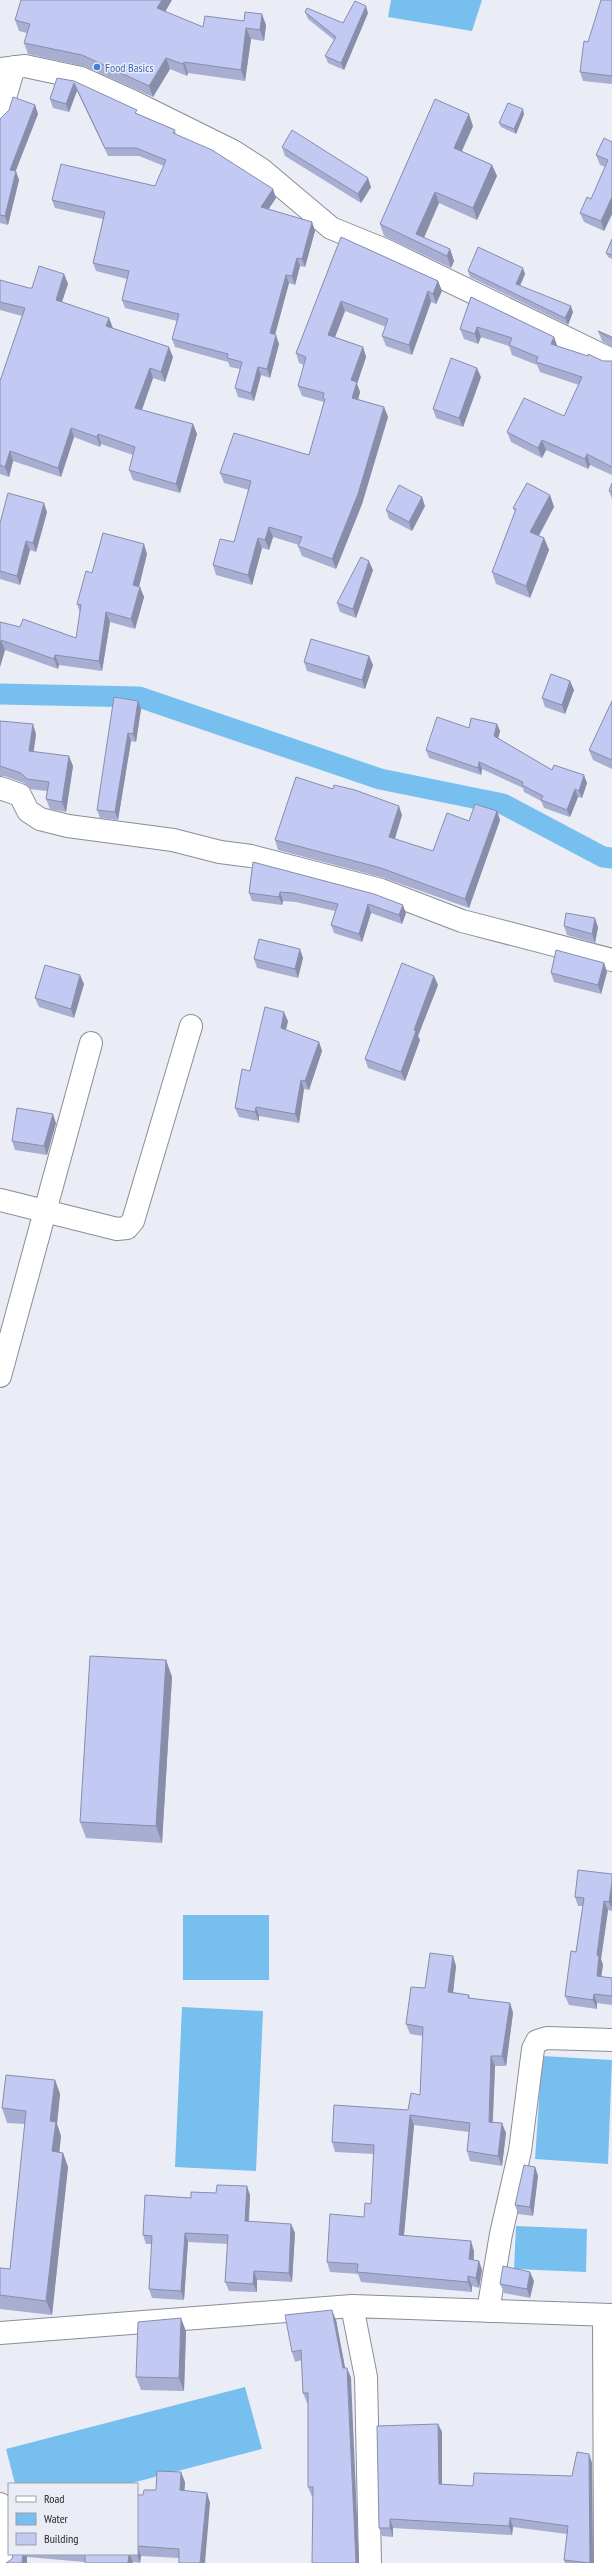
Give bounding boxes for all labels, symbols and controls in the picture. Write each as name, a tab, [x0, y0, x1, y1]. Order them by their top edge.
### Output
place label: Food Basics	[105, 60, 154, 75]
marker: Food Basics	[92, 62, 102, 72]
legend	[8, 2483, 138, 2555]
text: Road	[44, 2491, 64, 2506]
text: Water	[44, 2511, 69, 2526]
text: Building	[44, 2531, 79, 2546]

